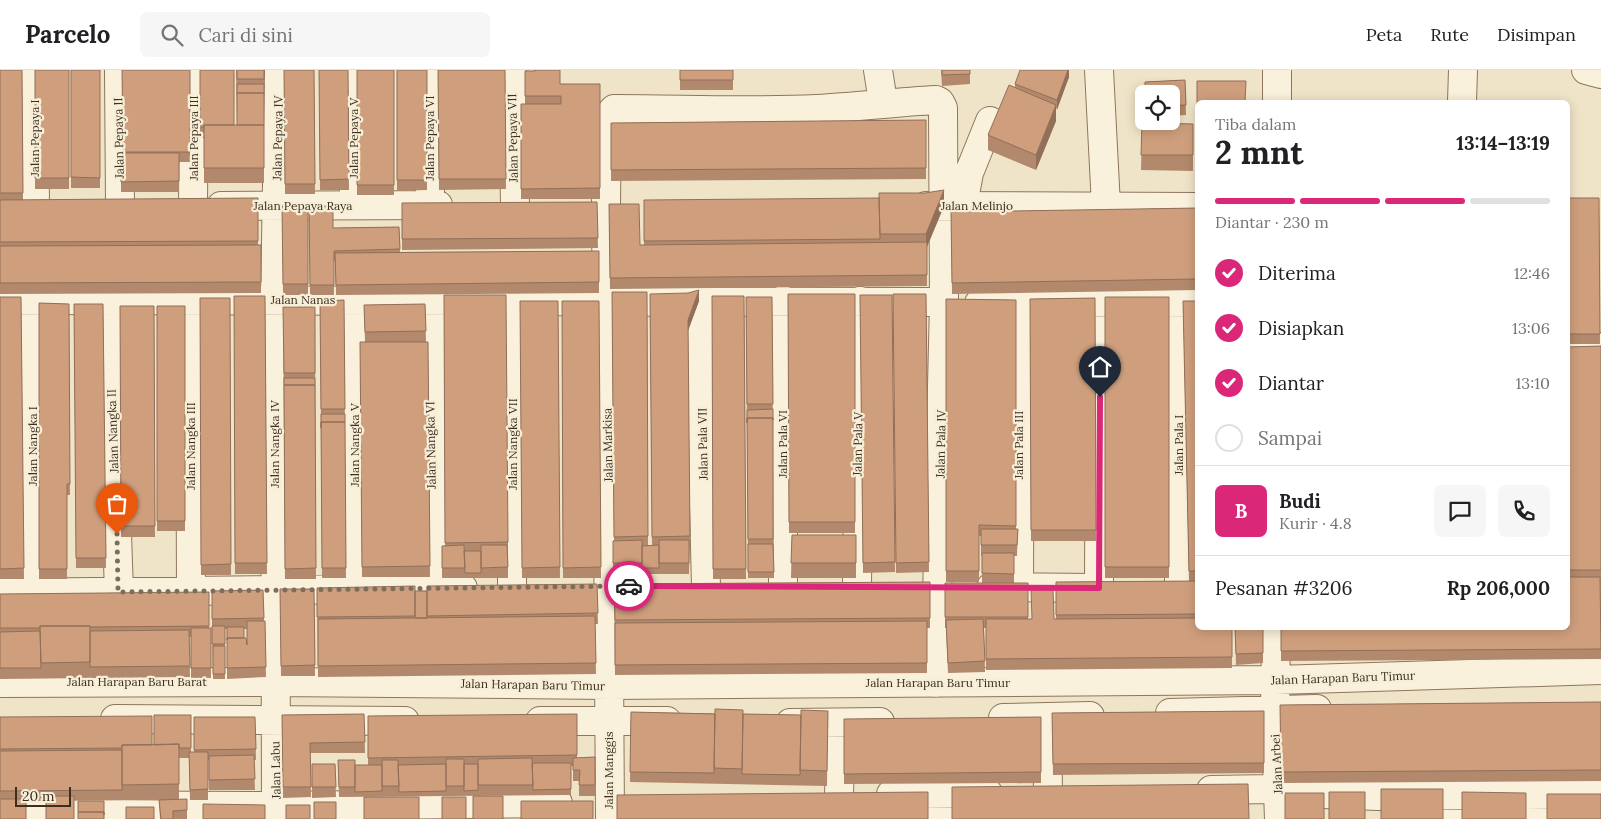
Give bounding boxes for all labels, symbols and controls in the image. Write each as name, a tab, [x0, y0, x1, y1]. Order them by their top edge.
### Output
search box	[140, 12, 490, 57]
text: Parcelo	[25, 19, 110, 50]
icon: search	[158, 21, 186, 49]
text: Cari di sini	[198, 23, 293, 47]
text: Peta	[1366, 23, 1402, 46]
text: Rute	[1430, 23, 1469, 46]
text: Disimpan	[1497, 23, 1576, 46]
map controls	[1135, 85, 1180, 130]
button: locate	[1135, 85, 1180, 130]
street label: Jalan Pepaya VII	[504, 93, 521, 184]
street label: Jalan Pepaya IV	[269, 94, 286, 182]
street label: Jalan Pepaya III	[186, 95, 201, 182]
street label: Jalan Pepaya V	[346, 96, 361, 179]
street label: Jalan Pepaya VI	[422, 96, 437, 181]
street label: Jalan Pepaya II	[110, 97, 127, 180]
street label: Jalan Pepaya I	[27, 100, 42, 177]
text: Tiba dalam	[1215, 114, 1296, 134]
text: 13:14–13:19	[1456, 131, 1550, 155]
text: 2 mnt	[1215, 132, 1303, 173]
street label: Jalan Pepaya Raya	[252, 198, 353, 213]
street label: Jalan Melinjo	[940, 198, 1013, 213]
text: Diantar · 230 m	[1215, 212, 1329, 232]
icon: check	[1215, 259, 1243, 287]
text: Diterima	[1258, 261, 1336, 285]
text: 12:46	[1514, 263, 1550, 283]
street label: Jalan Nanas	[270, 292, 336, 307]
icon: check	[1215, 314, 1243, 342]
text: Disiapkan	[1258, 316, 1344, 340]
text: 13:06	[1512, 318, 1550, 338]
pin	[1079, 346, 1121, 397]
icon: home	[1086, 353, 1114, 381]
icon: check	[1215, 369, 1243, 397]
text: Diantar	[1258, 371, 1324, 395]
text: 13:10	[1516, 373, 1550, 393]
street label: Jalan Nangka II	[104, 389, 121, 474]
street label: Jalan Nangka VII	[505, 398, 520, 491]
street label: Jalan Nangka IV	[267, 399, 282, 489]
street label: Jalan Nangka VI	[422, 401, 439, 490]
street label: Jalan Nangka III	[183, 402, 198, 491]
street label: Jalan Nangka V	[347, 402, 362, 488]
street label: Jalan Nangka I	[25, 406, 40, 487]
street label: Jalan Markisa	[599, 408, 616, 483]
street label: Jalan Pala VII	[694, 408, 711, 481]
street label: Jalan Pala IV	[932, 409, 949, 479]
street label: Jalan Pala VI	[775, 410, 790, 479]
street label: Jalan Pala V	[849, 411, 866, 477]
street label: Jalan Pala III	[1011, 411, 1026, 480]
street label: Jalan Pala I	[1171, 415, 1186, 476]
text: Sampai	[1258, 426, 1322, 450]
pin	[96, 483, 138, 534]
button: chat	[1434, 485, 1486, 537]
button: phone	[1498, 485, 1550, 537]
text: Budi	[1279, 489, 1321, 513]
icon: bag	[103, 490, 131, 518]
text: B	[1235, 499, 1247, 523]
text: Kurir · 4.8	[1279, 513, 1352, 533]
courier	[604, 561, 654, 611]
icon: car	[615, 572, 643, 600]
text: Pesanan #3206	[1215, 576, 1352, 600]
text: Rp 206,000	[1447, 576, 1550, 600]
street label: Jalan Harapan Baru Timur	[1270, 667, 1416, 688]
street label: Jalan Harapan Baru Barat	[66, 674, 207, 689]
street label: Jalan Harapan Baru Timur	[865, 675, 1011, 690]
street label: Jalan Harapan Baru Timur	[460, 676, 606, 693]
street label: Jalan Manggis	[601, 731, 616, 810]
street label: Jalan Arbei	[1267, 734, 1286, 795]
street label: Jalan Labu	[267, 741, 284, 800]
scale bar	[15, 784, 71, 807]
text: 20 m	[22, 787, 54, 805]

